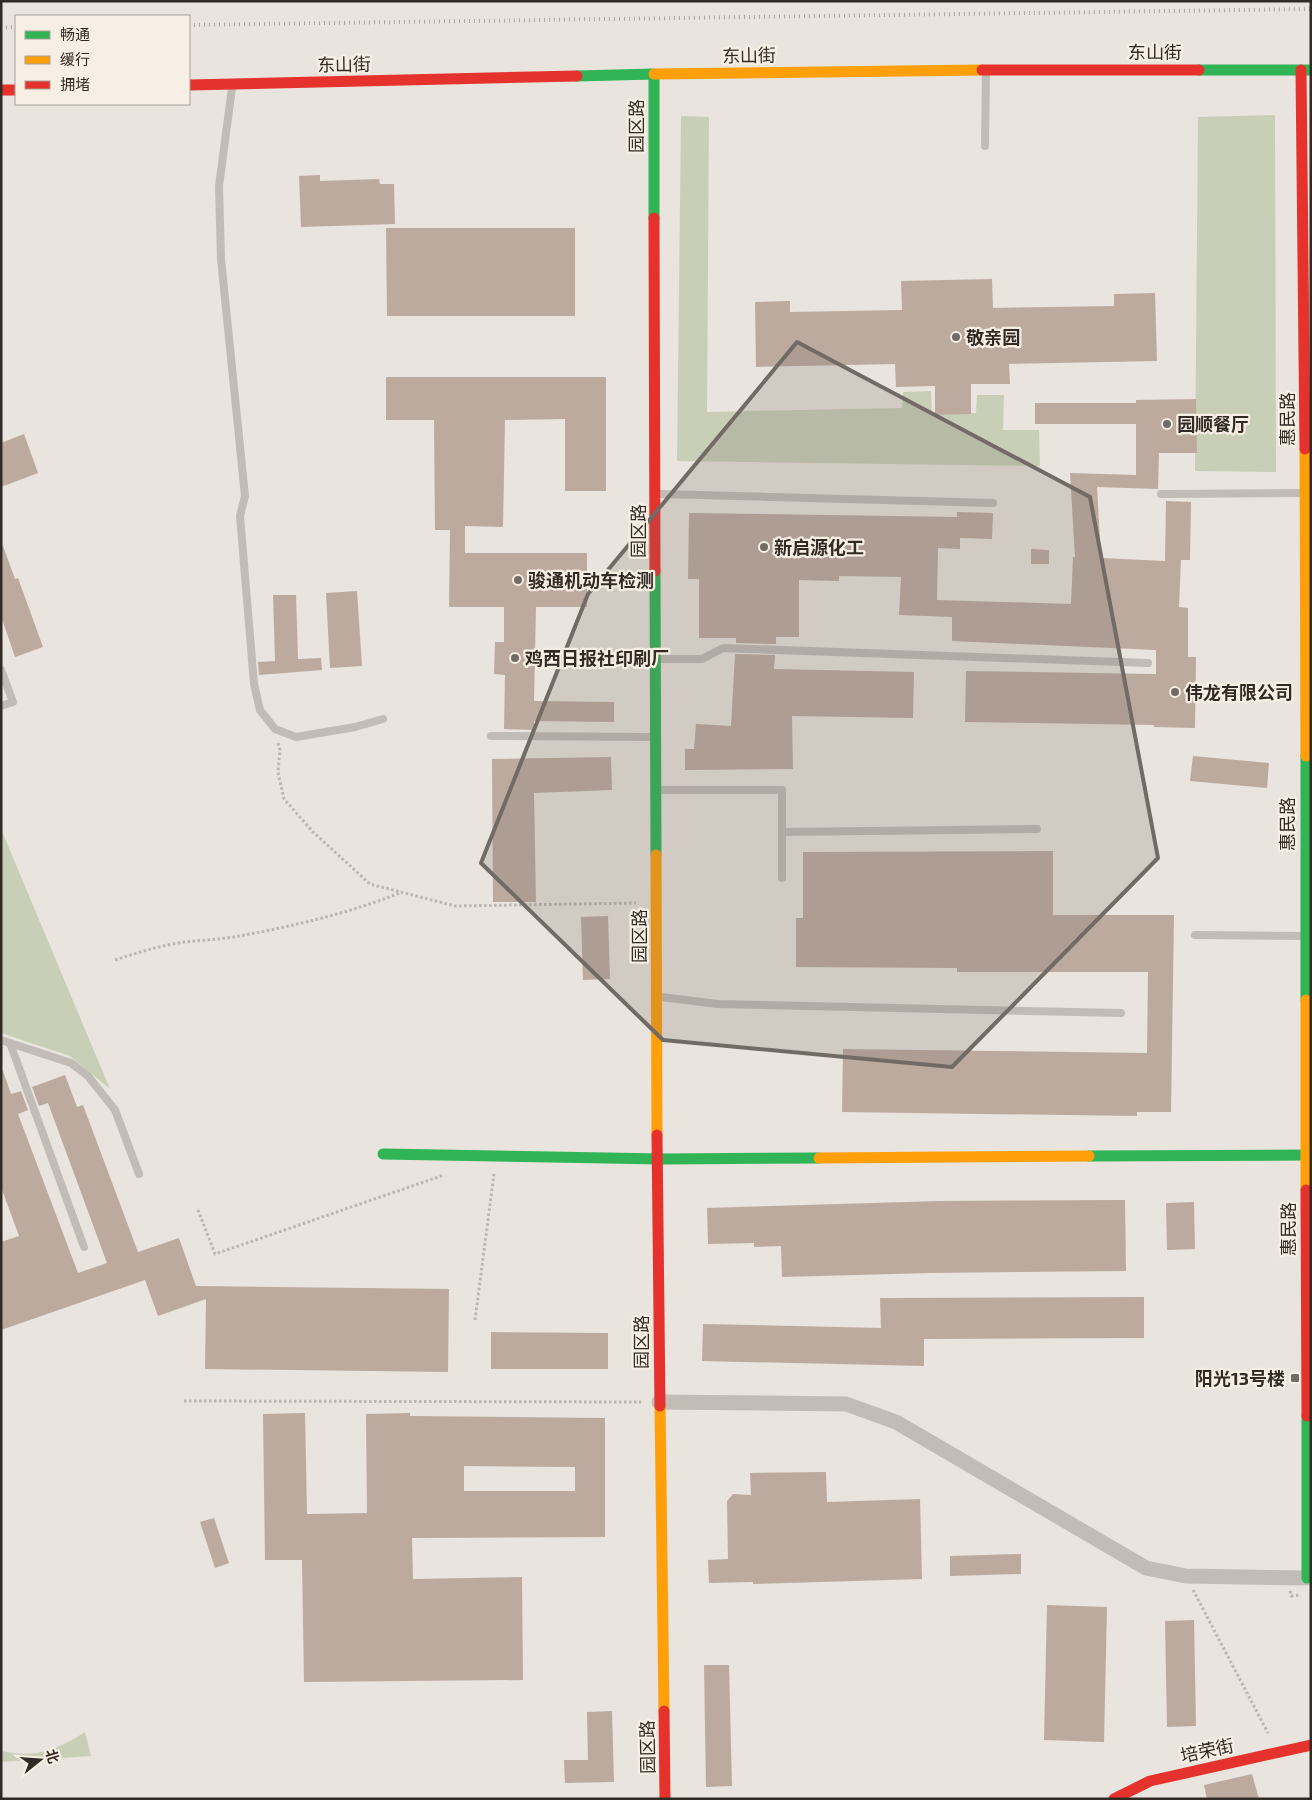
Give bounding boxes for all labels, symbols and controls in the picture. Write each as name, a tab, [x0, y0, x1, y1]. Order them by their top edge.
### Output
legend	[15, 15, 190, 105]
text: 畅通	[60, 25, 90, 43]
street label: 东山街	[1128, 41, 1182, 63]
street label: 东山街	[722, 44, 776, 66]
text: 缓行	[60, 50, 90, 68]
street label: 东山街	[317, 53, 371, 75]
text: 拥堵	[60, 75, 90, 93]
street label: 园区路	[625, 99, 647, 153]
place label: 敬亲园	[966, 326, 1020, 348]
marker: 敬亲园	[950, 331, 962, 343]
street label: 惠民路	[1276, 392, 1298, 446]
place label: 园顺餐厅	[1177, 413, 1249, 435]
marker: 园顺餐厅	[1161, 418, 1173, 430]
street label: 园区路	[627, 504, 649, 558]
place label: 新启源化工	[774, 536, 864, 558]
marker: 新启源化工	[758, 541, 770, 553]
place label: 骏通机动车检测	[528, 569, 654, 591]
marker: 骏通机动车检测	[512, 574, 524, 586]
place label: 鸡西日报社印刷厂	[525, 647, 669, 669]
marker: 鸡西日报社印刷厂	[509, 652, 521, 664]
place label: 伟龙有限公司	[1185, 681, 1293, 703]
marker: 伟龙有限公司	[1169, 686, 1181, 698]
street label: 惠民路	[1276, 797, 1298, 851]
street label: 园区路	[628, 909, 650, 963]
street label: 惠民路	[1277, 1202, 1299, 1256]
street label: 园区路	[630, 1315, 652, 1369]
place label: 阳光13号楼	[1195, 1367, 1285, 1389]
marker: 阳光13号楼	[1289, 1372, 1301, 1384]
street label: 园区路	[636, 1720, 658, 1774]
street label: 培荣街	[1178, 1734, 1236, 1766]
north arrow	[15, 1735, 65, 1785]
text: 北	[43, 1747, 63, 1765]

